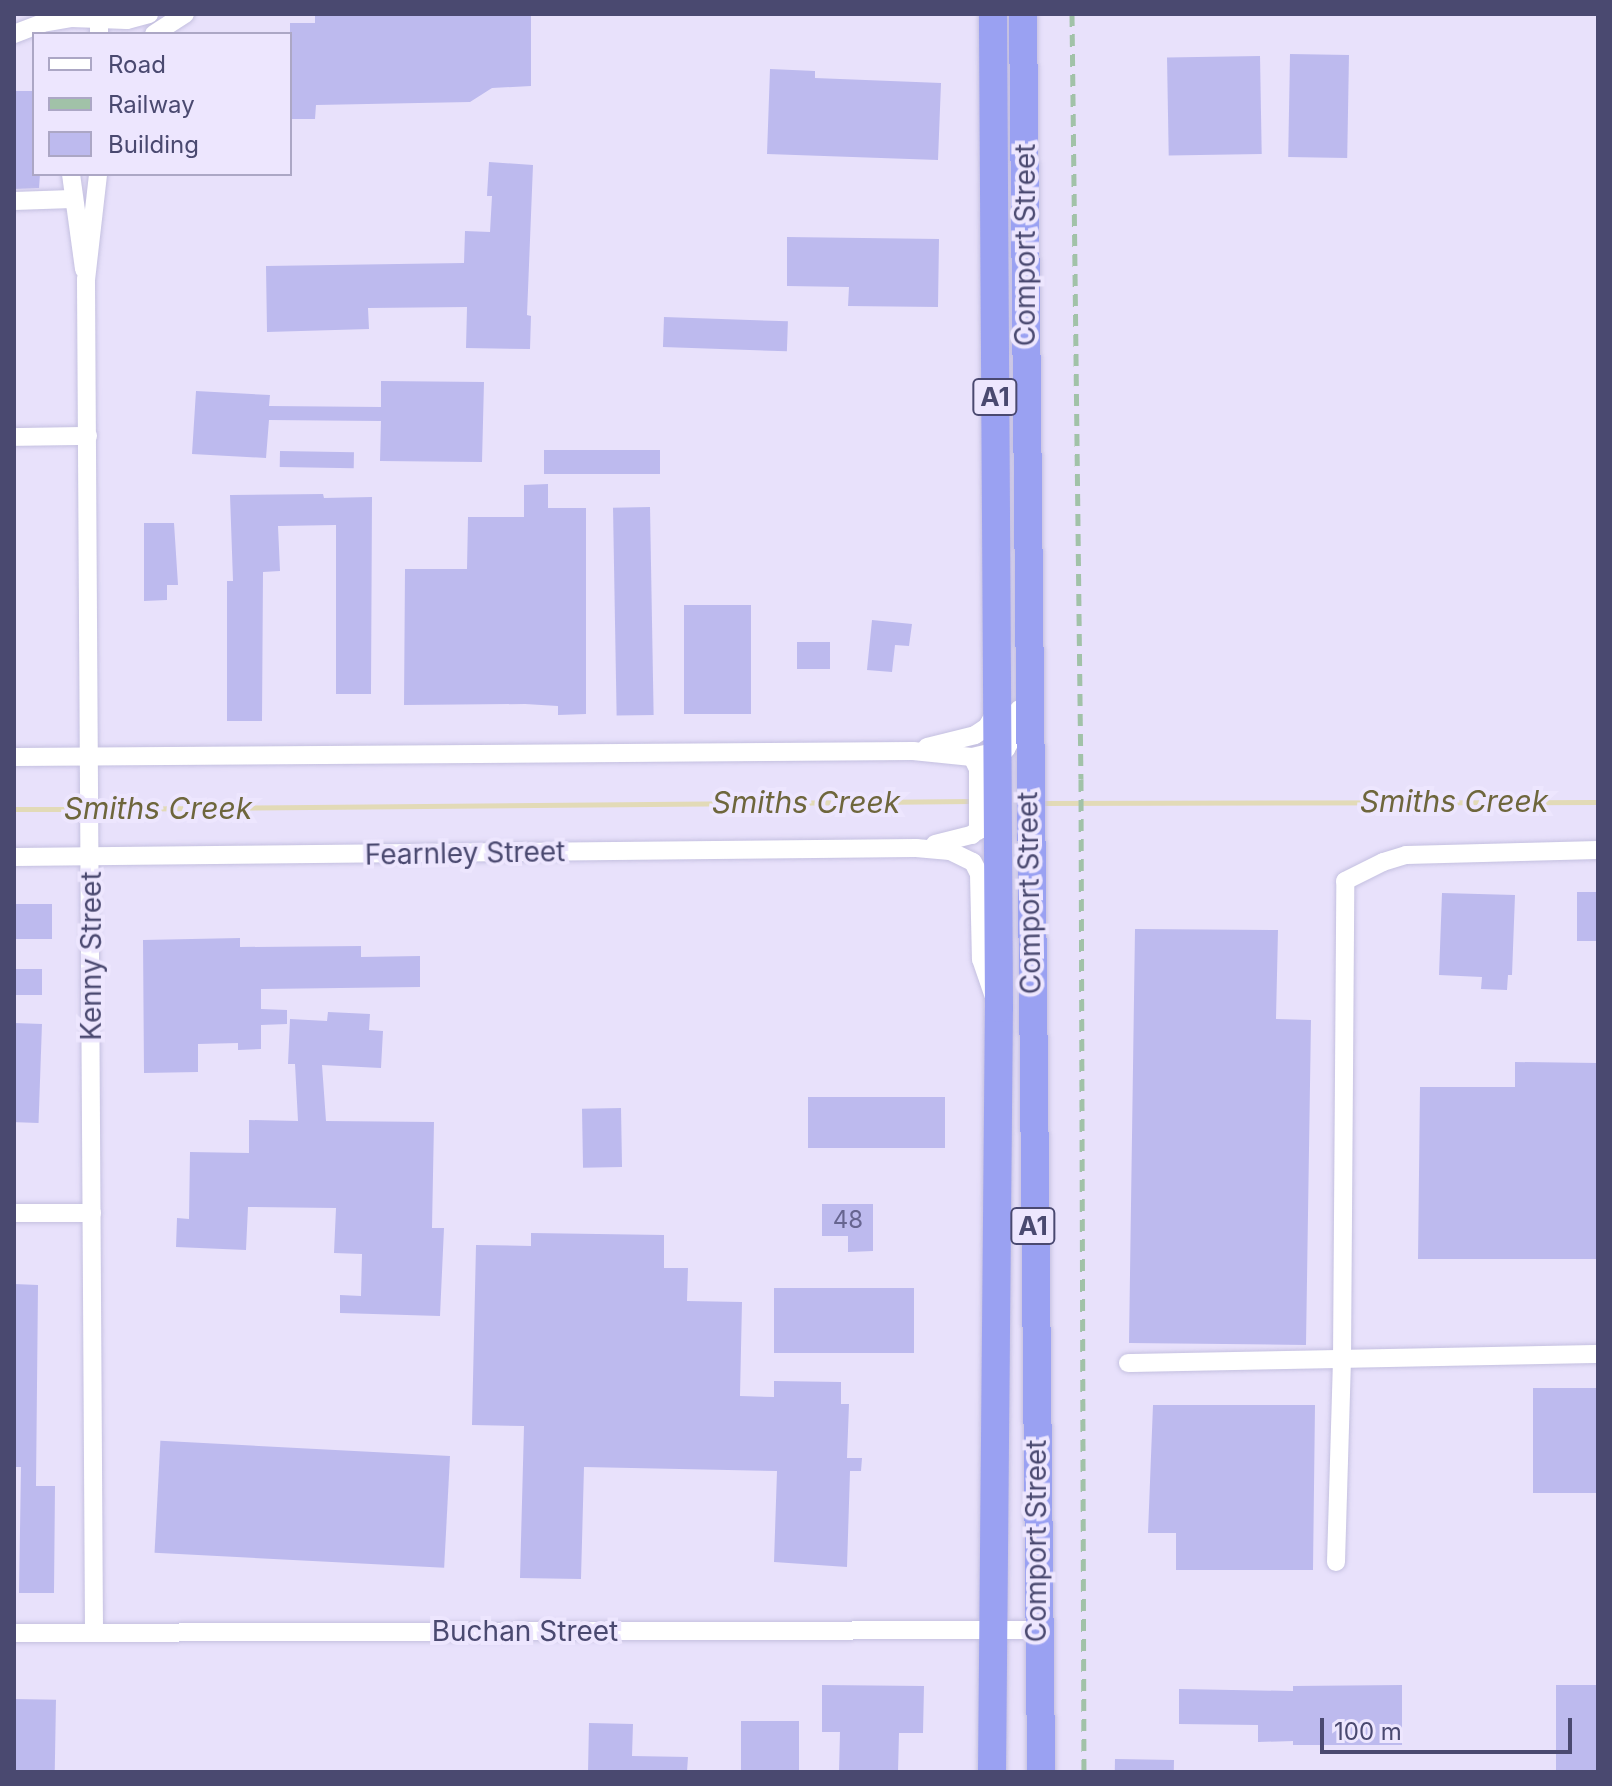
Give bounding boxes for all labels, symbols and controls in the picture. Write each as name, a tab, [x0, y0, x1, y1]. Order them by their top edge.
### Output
legend	[32, 32, 292, 176]
text: Road	[108, 50, 166, 79]
text: Railway	[108, 90, 195, 119]
text: Building	[108, 130, 199, 159]
street label: Comport Street	[1008, 144, 1042, 346]
road number: A1	[971, 375, 1019, 419]
water label: Smiths Creek	[1360, 783, 1548, 819]
water label: Smiths Creek	[712, 784, 900, 820]
water label: Smiths Creek	[64, 790, 252, 826]
street label: Comport Street	[1010, 791, 1048, 995]
street label: Fearnley Street	[365, 834, 565, 872]
street label: Kenny Street	[74, 871, 108, 1041]
road number: A1	[1009, 1204, 1057, 1248]
house number: 48	[833, 1206, 863, 1234]
street label: Comport Street	[1019, 1440, 1053, 1642]
street label: Buchan Street	[432, 1614, 618, 1648]
scale bar	[1324, 1702, 1576, 1752]
text: 100 m	[1334, 1717, 1402, 1746]

